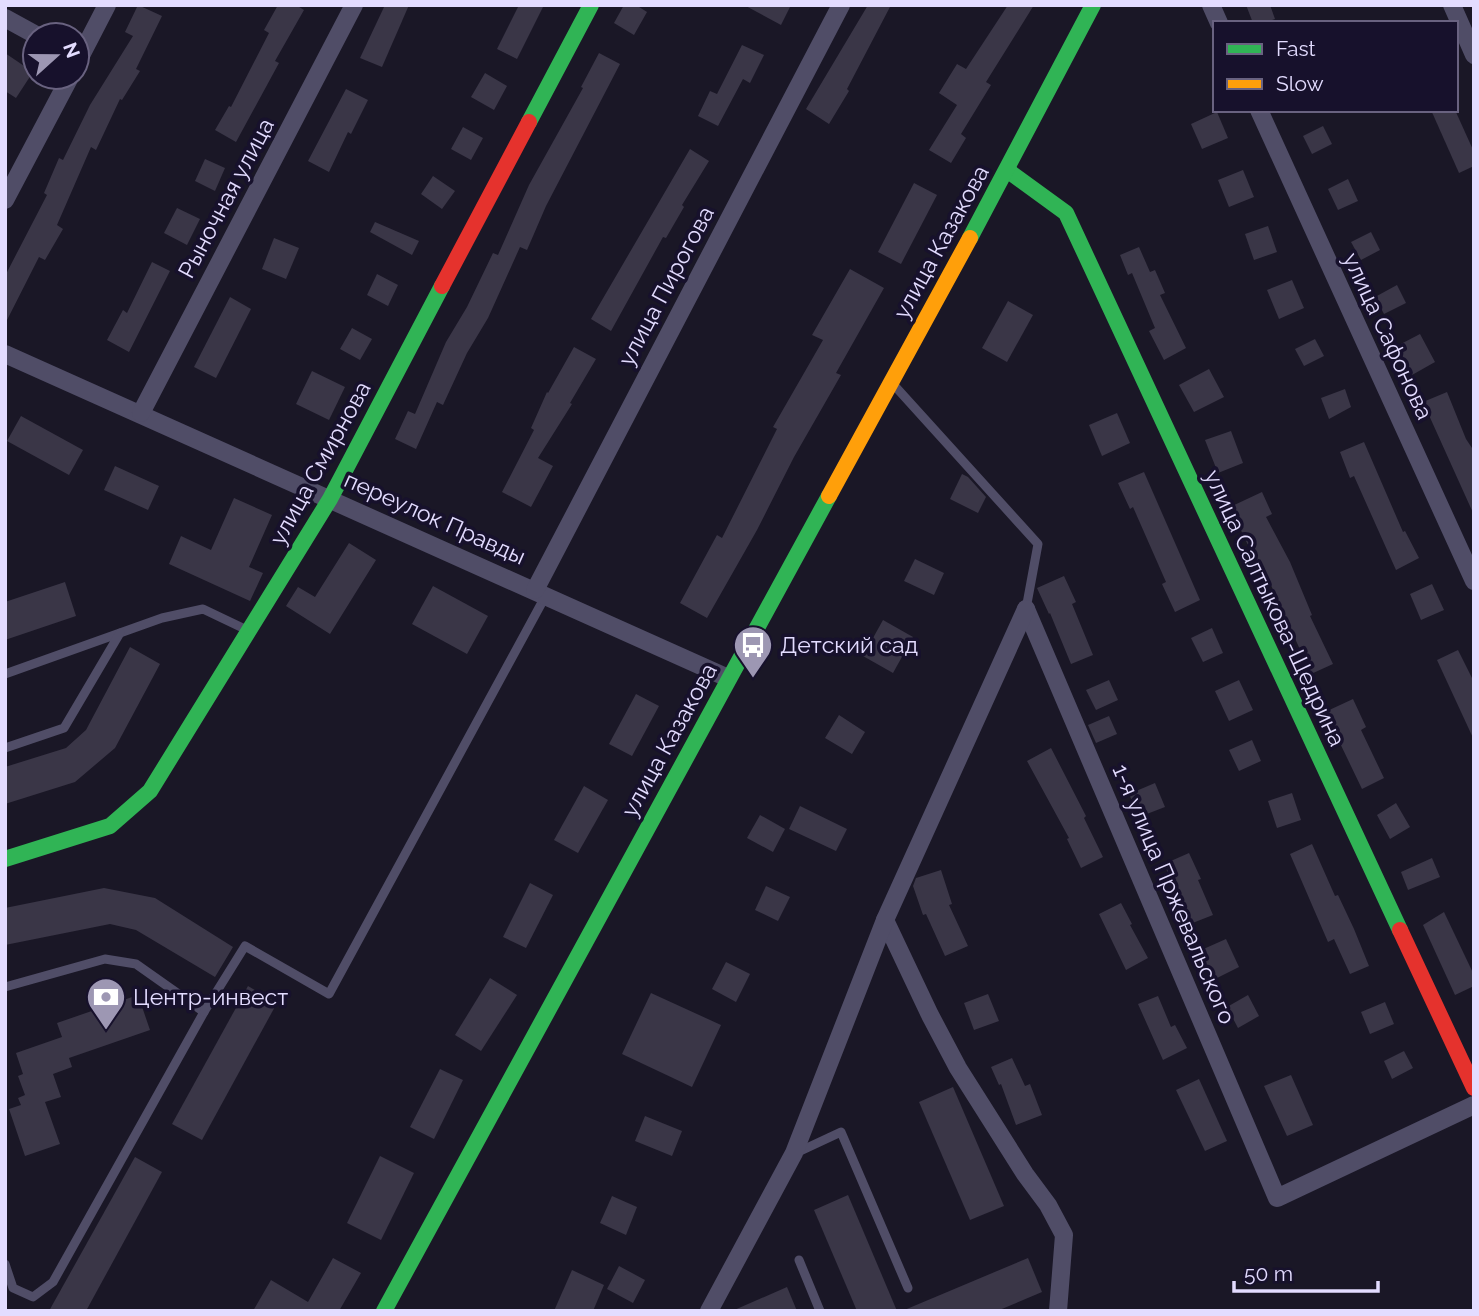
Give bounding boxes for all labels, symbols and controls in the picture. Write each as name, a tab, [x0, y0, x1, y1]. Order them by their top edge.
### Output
north arrow	[21, 21, 91, 91]
legend	[1213, 21, 1458, 112]
text: Fast	[1276, 36, 1316, 61]
text: N	[59, 39, 85, 61]
text: Slow	[1276, 71, 1324, 96]
street label: Рыночная улица	[172, 113, 279, 282]
street label: улица Казакова	[887, 160, 994, 323]
street label: улица Пирогова	[612, 201, 719, 370]
street label: улица Сафонова	[1338, 248, 1439, 423]
street label: улица Смирнова	[263, 376, 376, 549]
street label: переулок Правды	[340, 465, 530, 570]
street label: улица Салтыкова-Щедрина	[1199, 465, 1351, 750]
bus stop icon: Детский сад	[732, 624, 774, 679]
place label: Детский сад	[780, 631, 918, 658]
street label: улица Казакова	[615, 658, 722, 821]
street label: 1-я улица Пржевальского	[1107, 760, 1241, 1028]
bank icon: Центр-инвест	[85, 976, 127, 1031]
place label: Центр-инвест	[133, 983, 288, 1010]
scale bar	[1234, 1250, 1378, 1294]
text: 50 m	[1244, 1261, 1293, 1286]

